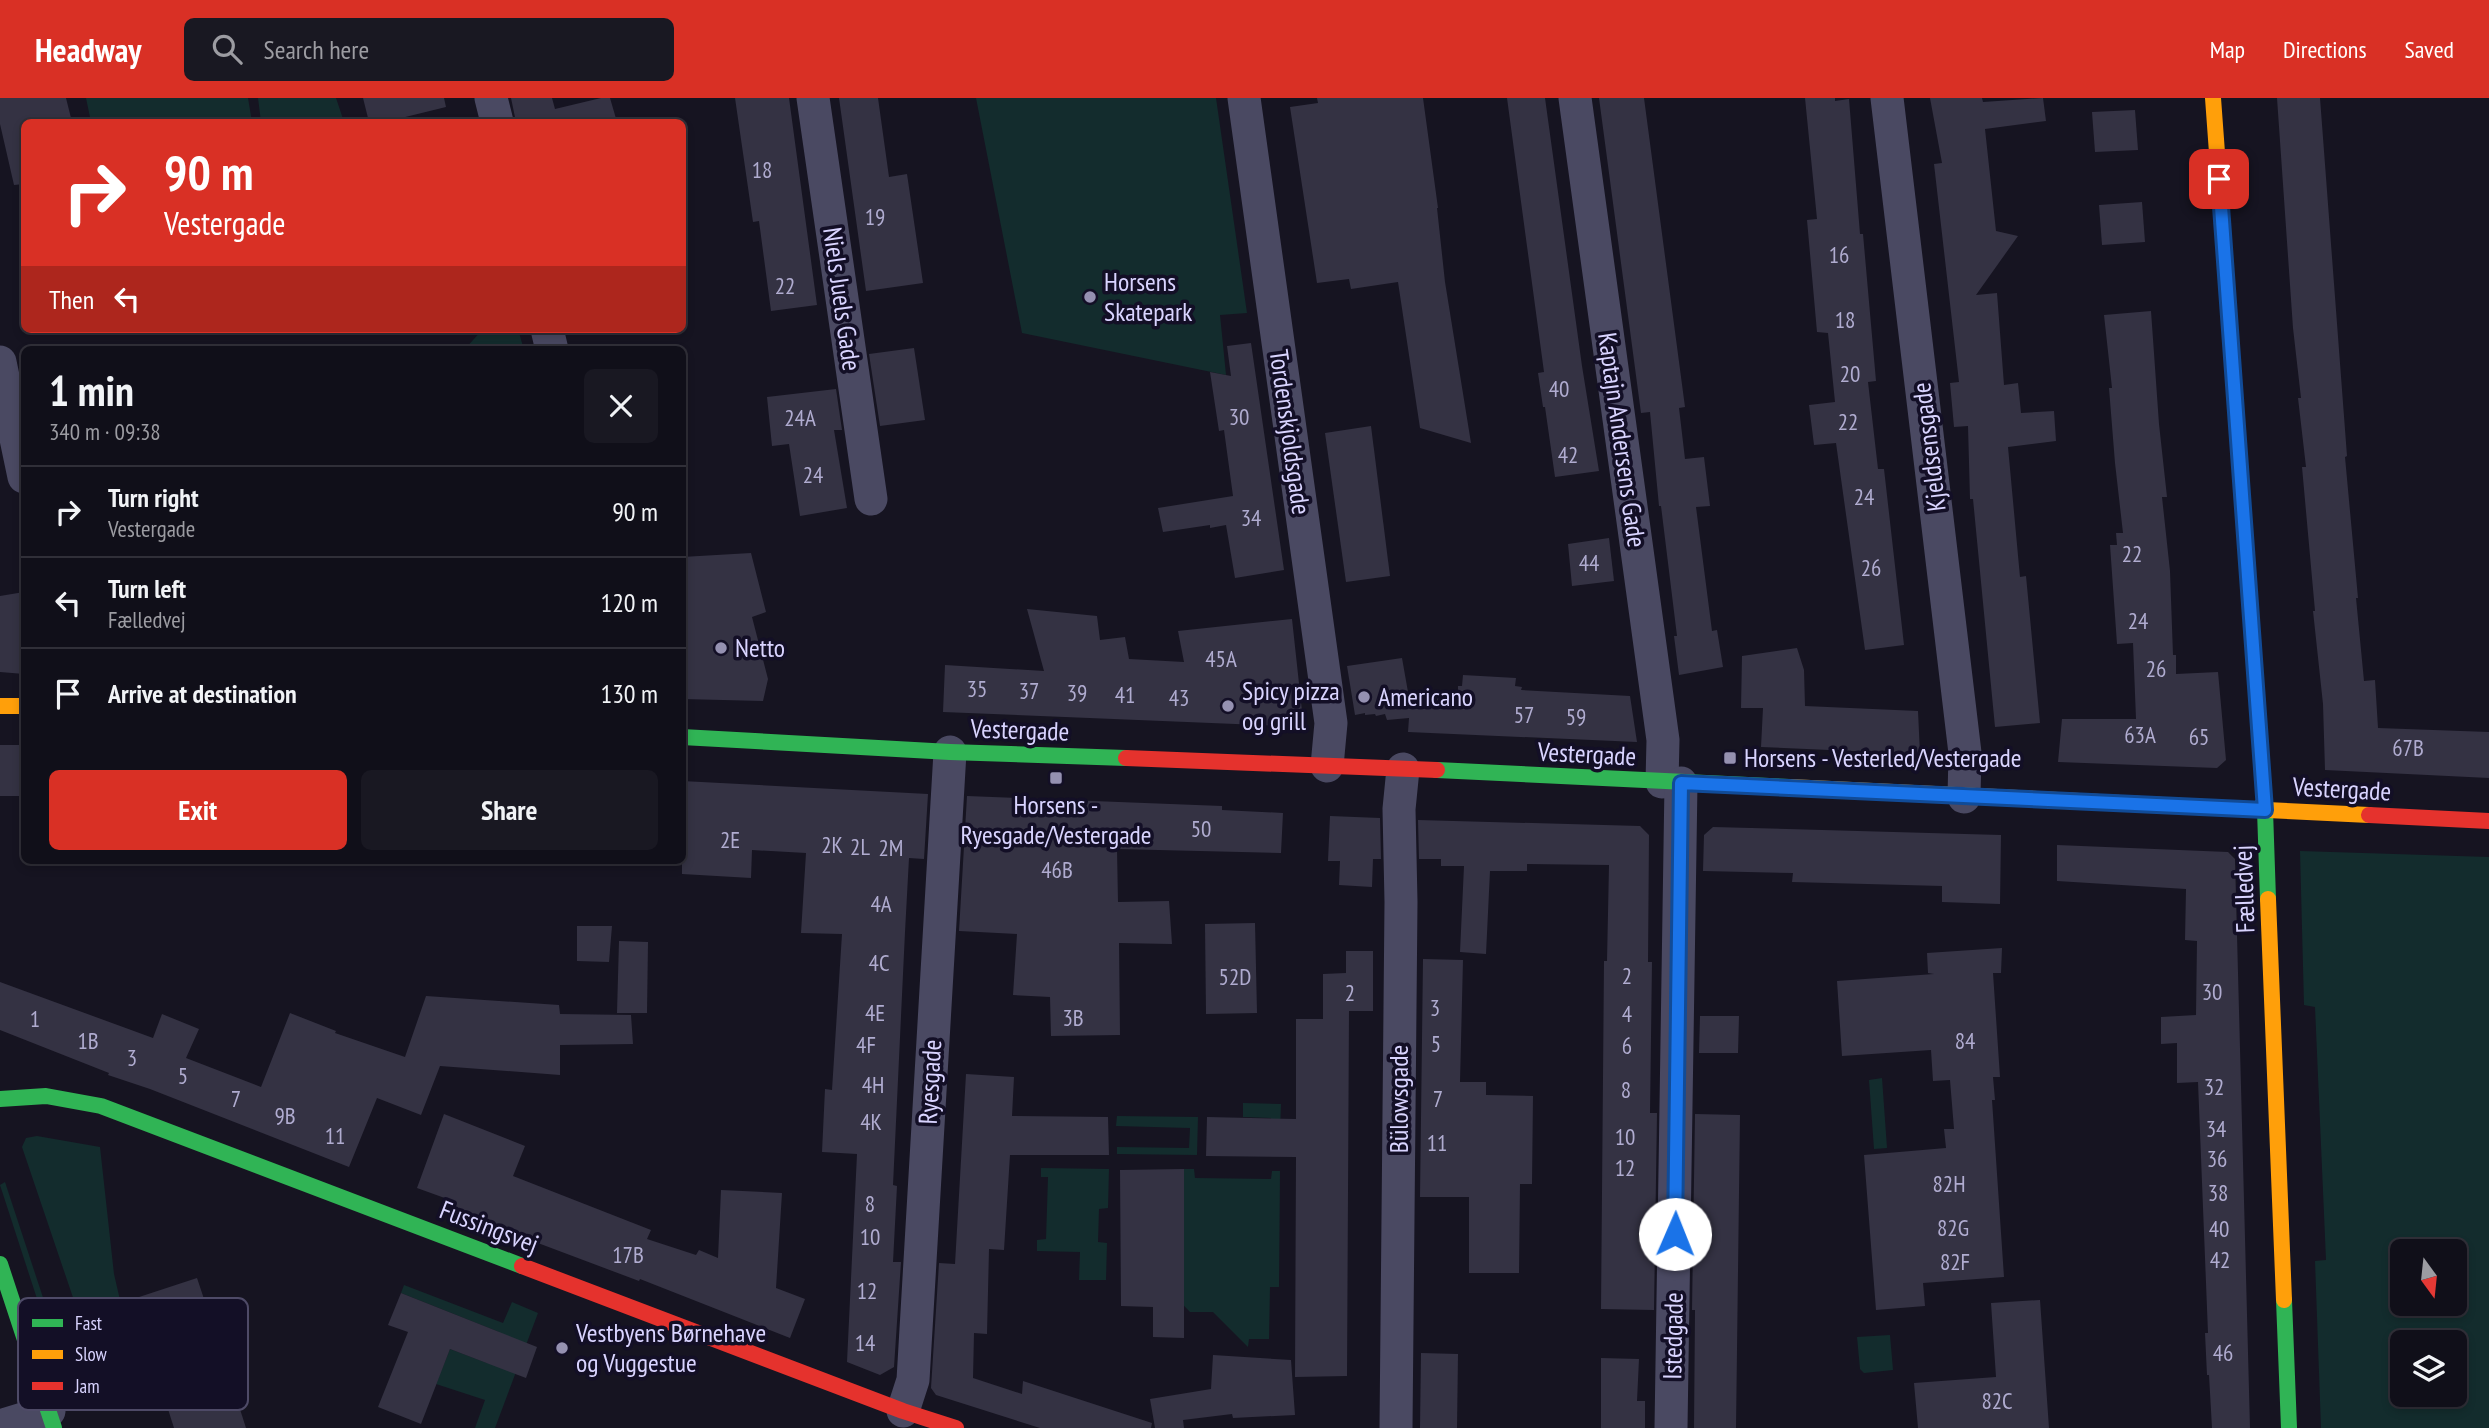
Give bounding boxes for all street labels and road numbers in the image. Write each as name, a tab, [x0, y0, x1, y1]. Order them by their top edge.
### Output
street label: Niels Juels Gade	[816, 225, 869, 373]
street label: Kaptajn Andersens Gade	[1591, 330, 1654, 549]
street label: Tordenskjoldsgade	[1263, 347, 1318, 516]
street label: Kjeldsensgade	[1904, 381, 1953, 514]
street label: Vestergade	[969, 711, 1070, 748]
street label: Vestergade	[1536, 734, 1637, 773]
street label: Vestergade	[2291, 769, 2392, 808]
street label: Fælledvej	[2225, 844, 2262, 934]
street label: Ryesgade	[911, 1039, 948, 1125]
street label: Bülowsgade	[1382, 1045, 1415, 1153]
street label: Fussingsvej	[435, 1193, 543, 1260]
street label: Istedgade	[1655, 1292, 1690, 1380]

